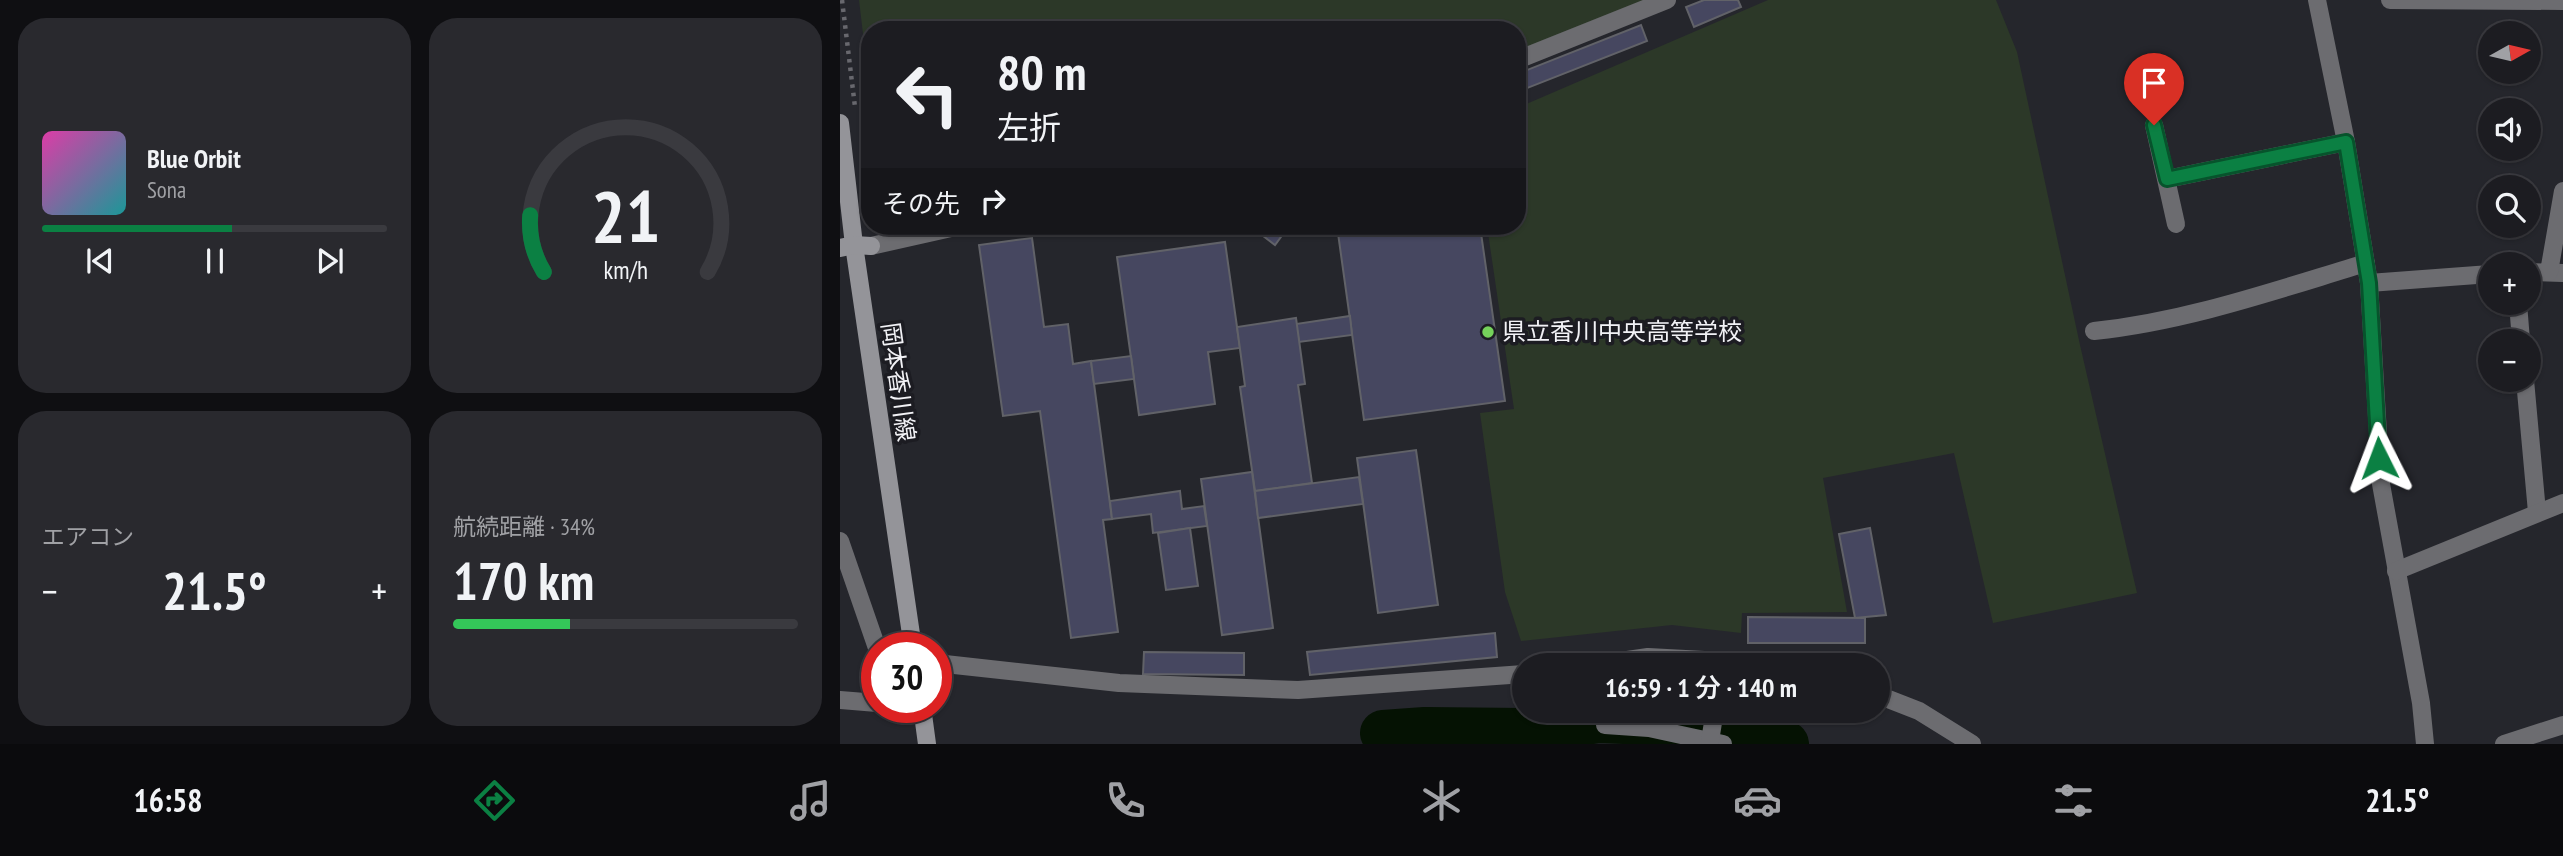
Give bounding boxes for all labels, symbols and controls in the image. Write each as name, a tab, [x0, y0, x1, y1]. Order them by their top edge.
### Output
north arrow	[2478, 21, 2541, 84]
map controls	[2478, 21, 2541, 392]
text: 80 m	[997, 40, 1086, 104]
icon: left	[882, 49, 973, 140]
pin	[2124, 53, 2184, 125]
icon: arrive	[2135, 64, 2173, 102]
button: sound	[2478, 98, 2541, 161]
text: 左折	[997, 106, 1061, 148]
text: Blue Orbit	[147, 142, 241, 175]
text: 21	[591, 168, 660, 262]
text: Sona	[147, 175, 186, 204]
button: search	[2478, 175, 2541, 238]
icon: right	[974, 182, 1012, 220]
text: その先	[882, 187, 960, 220]
icon: previous	[81, 242, 119, 280]
icon: pause	[196, 242, 234, 280]
icon: next	[311, 242, 349, 280]
button: +	[2478, 252, 2541, 315]
text: km/h	[603, 254, 648, 286]
place label: 県立香川中央高等学校	[1502, 316, 1742, 347]
street label: 岡本香川線	[875, 320, 922, 444]
marker: 県立香川中央高等学校	[1480, 324, 1496, 340]
button: −	[2478, 329, 2541, 392]
position arrow	[2342, 421, 2416, 495]
text: 航続距離 · 34%	[453, 512, 595, 541]
text: エアコン	[42, 522, 134, 551]
text: 170 km	[453, 547, 594, 614]
text: 21.5°	[162, 557, 267, 624]
text: −	[42, 566, 58, 615]
text: +	[371, 566, 387, 615]
speed limit sign: 30	[861, 632, 952, 723]
text: 16:59 · 1 分 · 140 m	[1605, 671, 1797, 704]
icon: directions	[470, 776, 519, 825]
icon: music	[786, 776, 835, 825]
icon: phone	[1101, 776, 1150, 825]
icon: climate	[1417, 776, 1466, 825]
icon: car	[1733, 776, 1782, 825]
icon: filters	[2049, 776, 2098, 825]
text: 16:58	[133, 779, 203, 821]
text: 21.5°	[2365, 779, 2429, 821]

